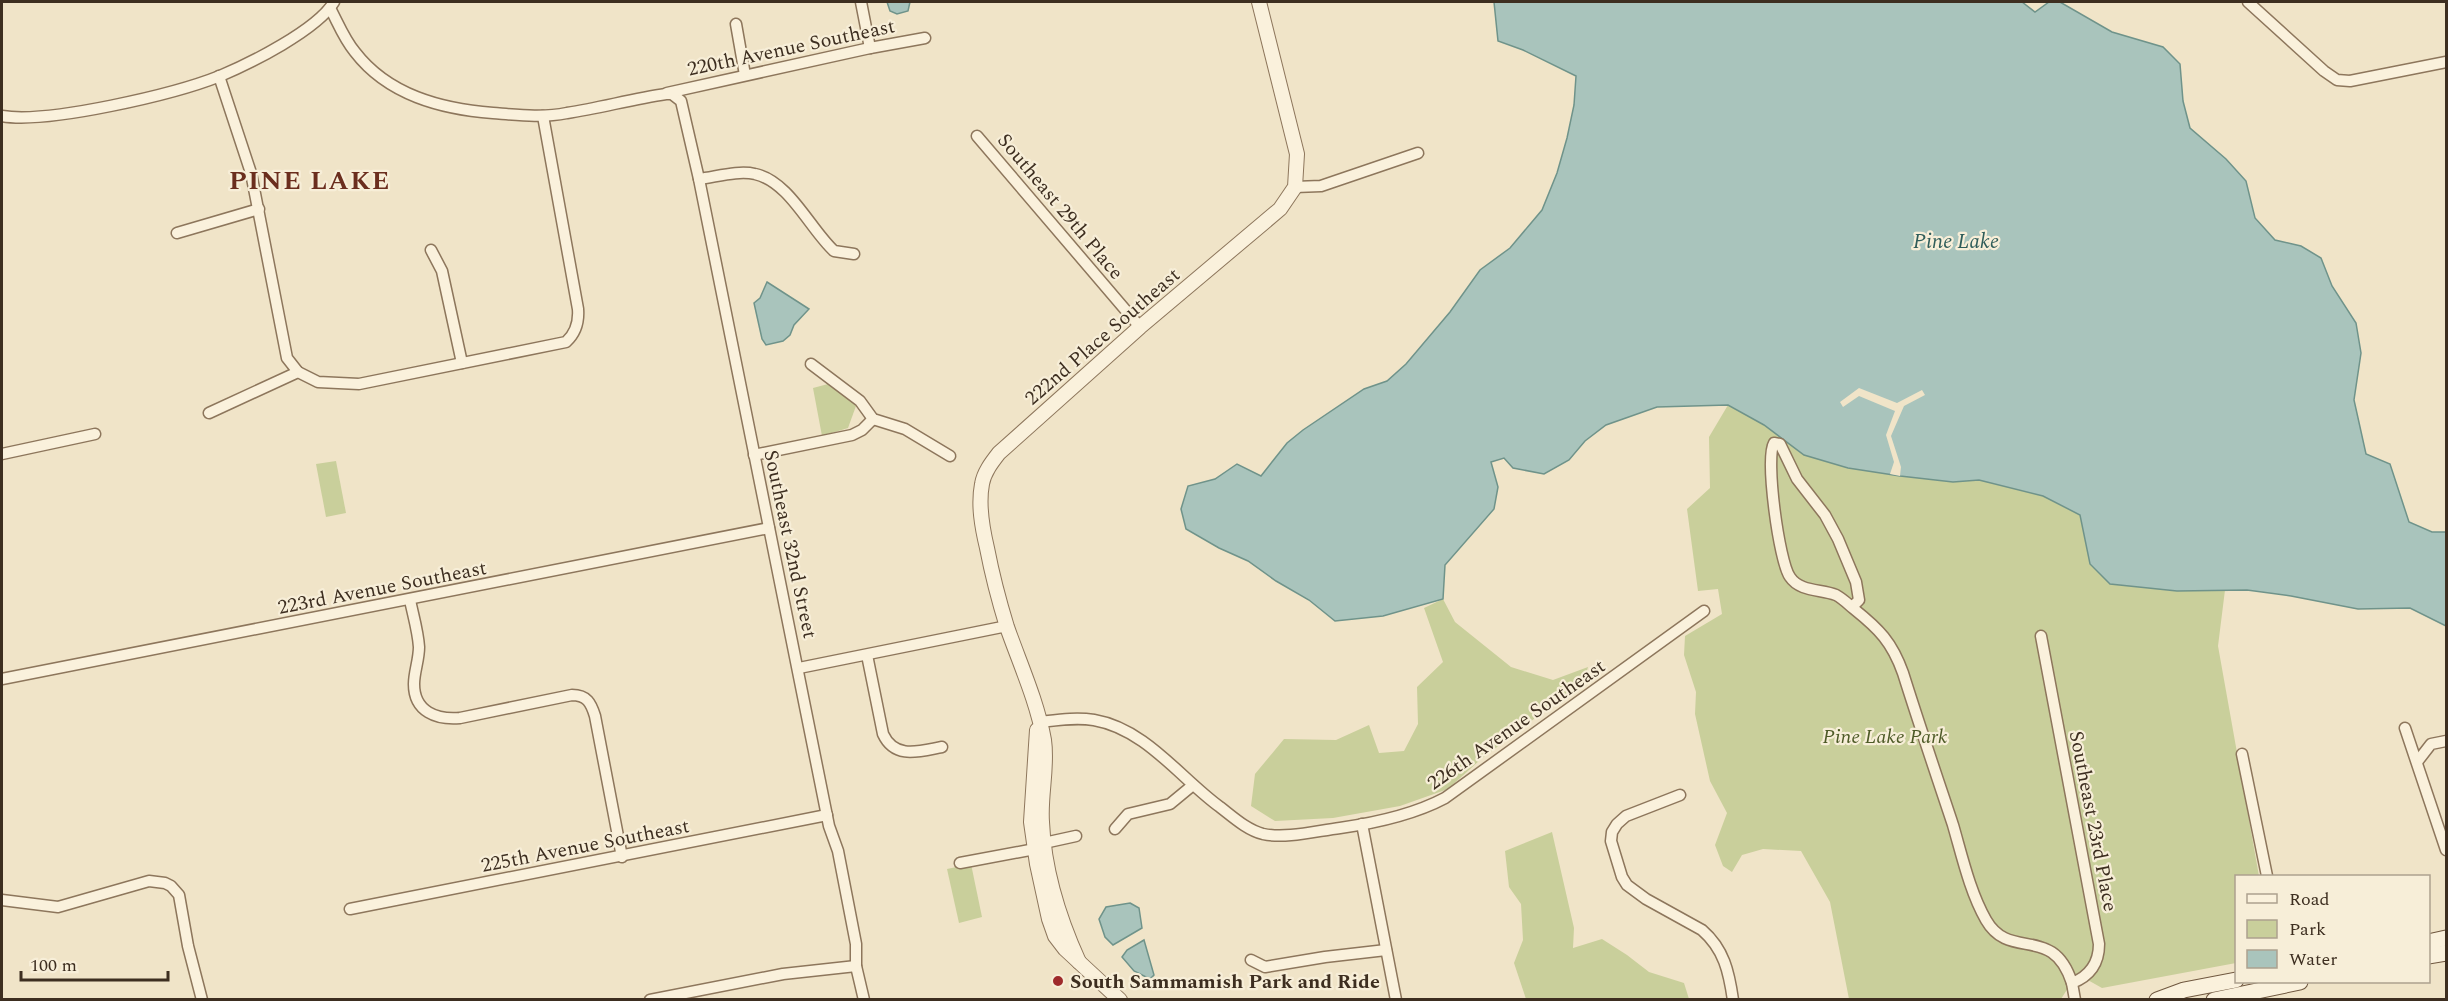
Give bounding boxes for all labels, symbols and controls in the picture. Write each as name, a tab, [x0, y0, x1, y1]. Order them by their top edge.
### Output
street label: 220th Avenue Southeast	[685, 11, 898, 85]
street label: Southeast 29th Place	[990, 127, 1131, 286]
district label: PINE LAKE	[229, 161, 391, 201]
water label: Pine Lake	[1913, 226, 1999, 258]
street label: 222nd Place Southeast	[1018, 261, 1187, 413]
street label: Southeast 32nd Street	[755, 447, 825, 641]
street label: 223rd Avenue Southeast	[275, 553, 489, 623]
street label: 226th Avenue Southeast	[1421, 652, 1612, 798]
park label: Pine Lake Park	[1823, 722, 1948, 752]
street label: Southeast 23rd Place	[2061, 728, 2125, 914]
street label: 225th Avenue Southeast	[478, 811, 692, 881]
legend	[2235, 875, 2430, 983]
text: Road	[2289, 886, 2330, 913]
text: Park	[2289, 916, 2326, 943]
scale bar	[21, 944, 168, 982]
text: Water	[2289, 946, 2337, 973]
text: 100 m	[30, 952, 77, 979]
place label: South Sammamish Park and Ride	[1070, 967, 1380, 997]
marker: South Sammamish Park and Ride	[1051, 974, 1065, 988]

